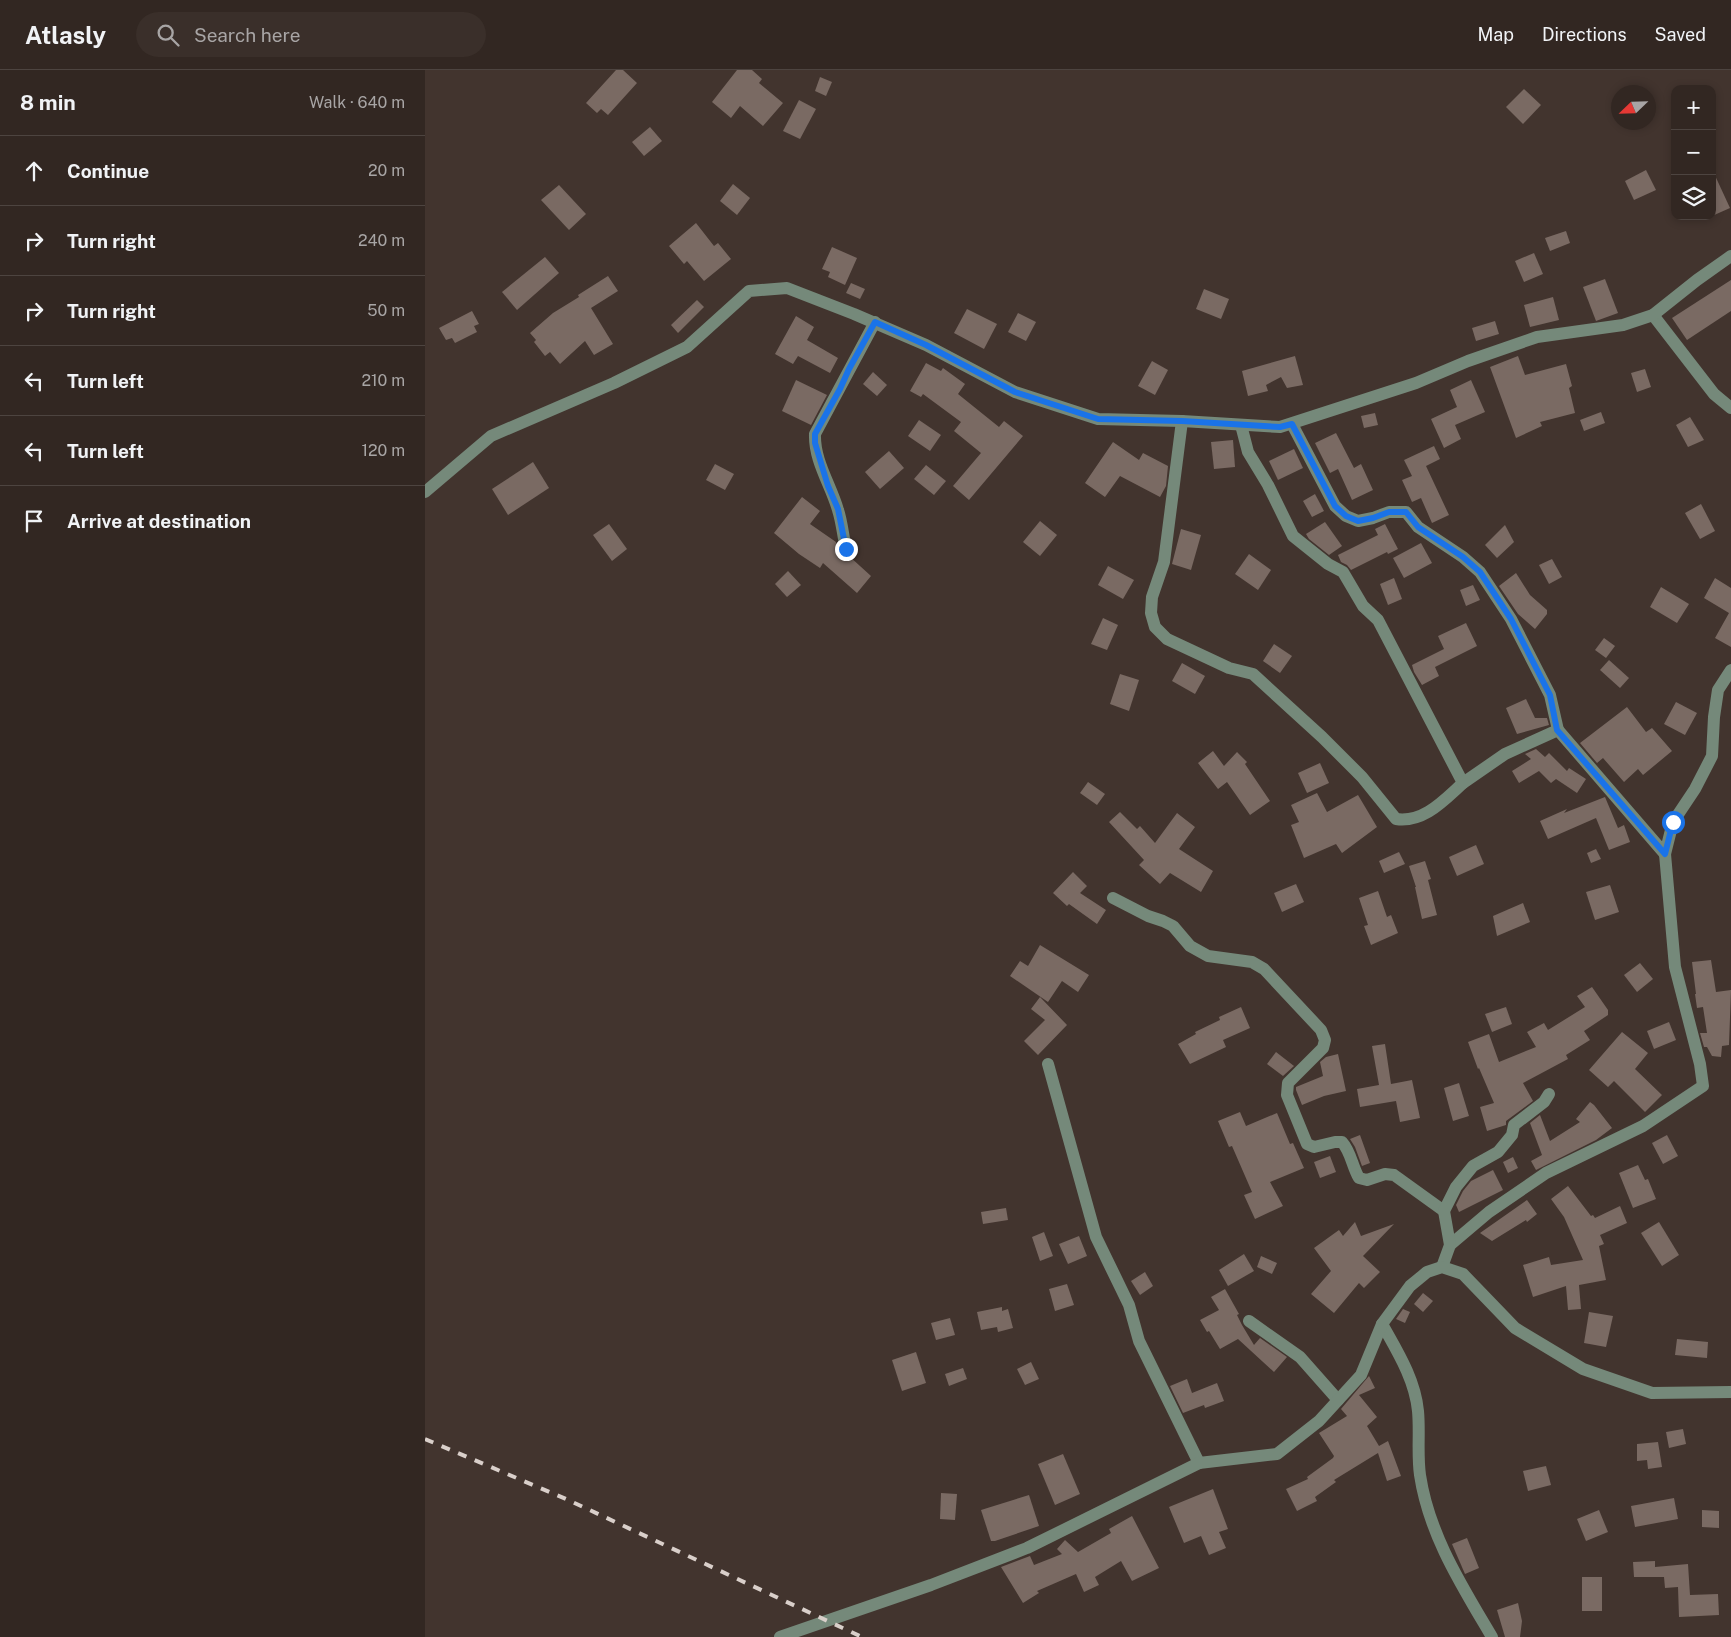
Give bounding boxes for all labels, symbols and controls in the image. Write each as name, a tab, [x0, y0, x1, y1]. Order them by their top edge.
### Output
search box	[136, 12, 486, 57]
text: Atlasly	[25, 21, 106, 49]
icon: search	[154, 21, 182, 49]
text: Search here	[194, 24, 301, 46]
text: Map	[1477, 24, 1514, 45]
text: Directions	[1542, 24, 1627, 45]
text: Saved	[1655, 24, 1706, 45]
north arrow	[1611, 85, 1656, 130]
map controls	[1671, 85, 1716, 220]
button: +	[1671, 85, 1716, 130]
text: 8 min	[20, 90, 76, 115]
text: Walk · 640 m	[309, 93, 405, 112]
button: −	[1671, 130, 1716, 175]
icon: ahead	[20, 157, 48, 185]
text: Continue	[67, 160, 149, 182]
text: 20 m	[368, 161, 405, 180]
button: layers	[1671, 175, 1716, 220]
icon: right	[20, 227, 48, 255]
text: Turn right	[67, 230, 156, 252]
text: 240 m	[358, 231, 405, 250]
icon: right	[20, 297, 48, 325]
text: Turn right	[67, 300, 156, 322]
text: 50 m	[367, 301, 405, 320]
icon: left	[20, 367, 48, 395]
text: Turn left	[67, 370, 144, 392]
text: 210 m	[361, 371, 405, 390]
icon: left	[20, 437, 48, 465]
text: Turn left	[67, 440, 144, 462]
text: 120 m	[361, 441, 405, 460]
icon: arrive	[20, 507, 48, 535]
text: Arrive at destination	[67, 510, 251, 532]
route end	[835, 538, 858, 561]
route start	[1662, 811, 1685, 834]

